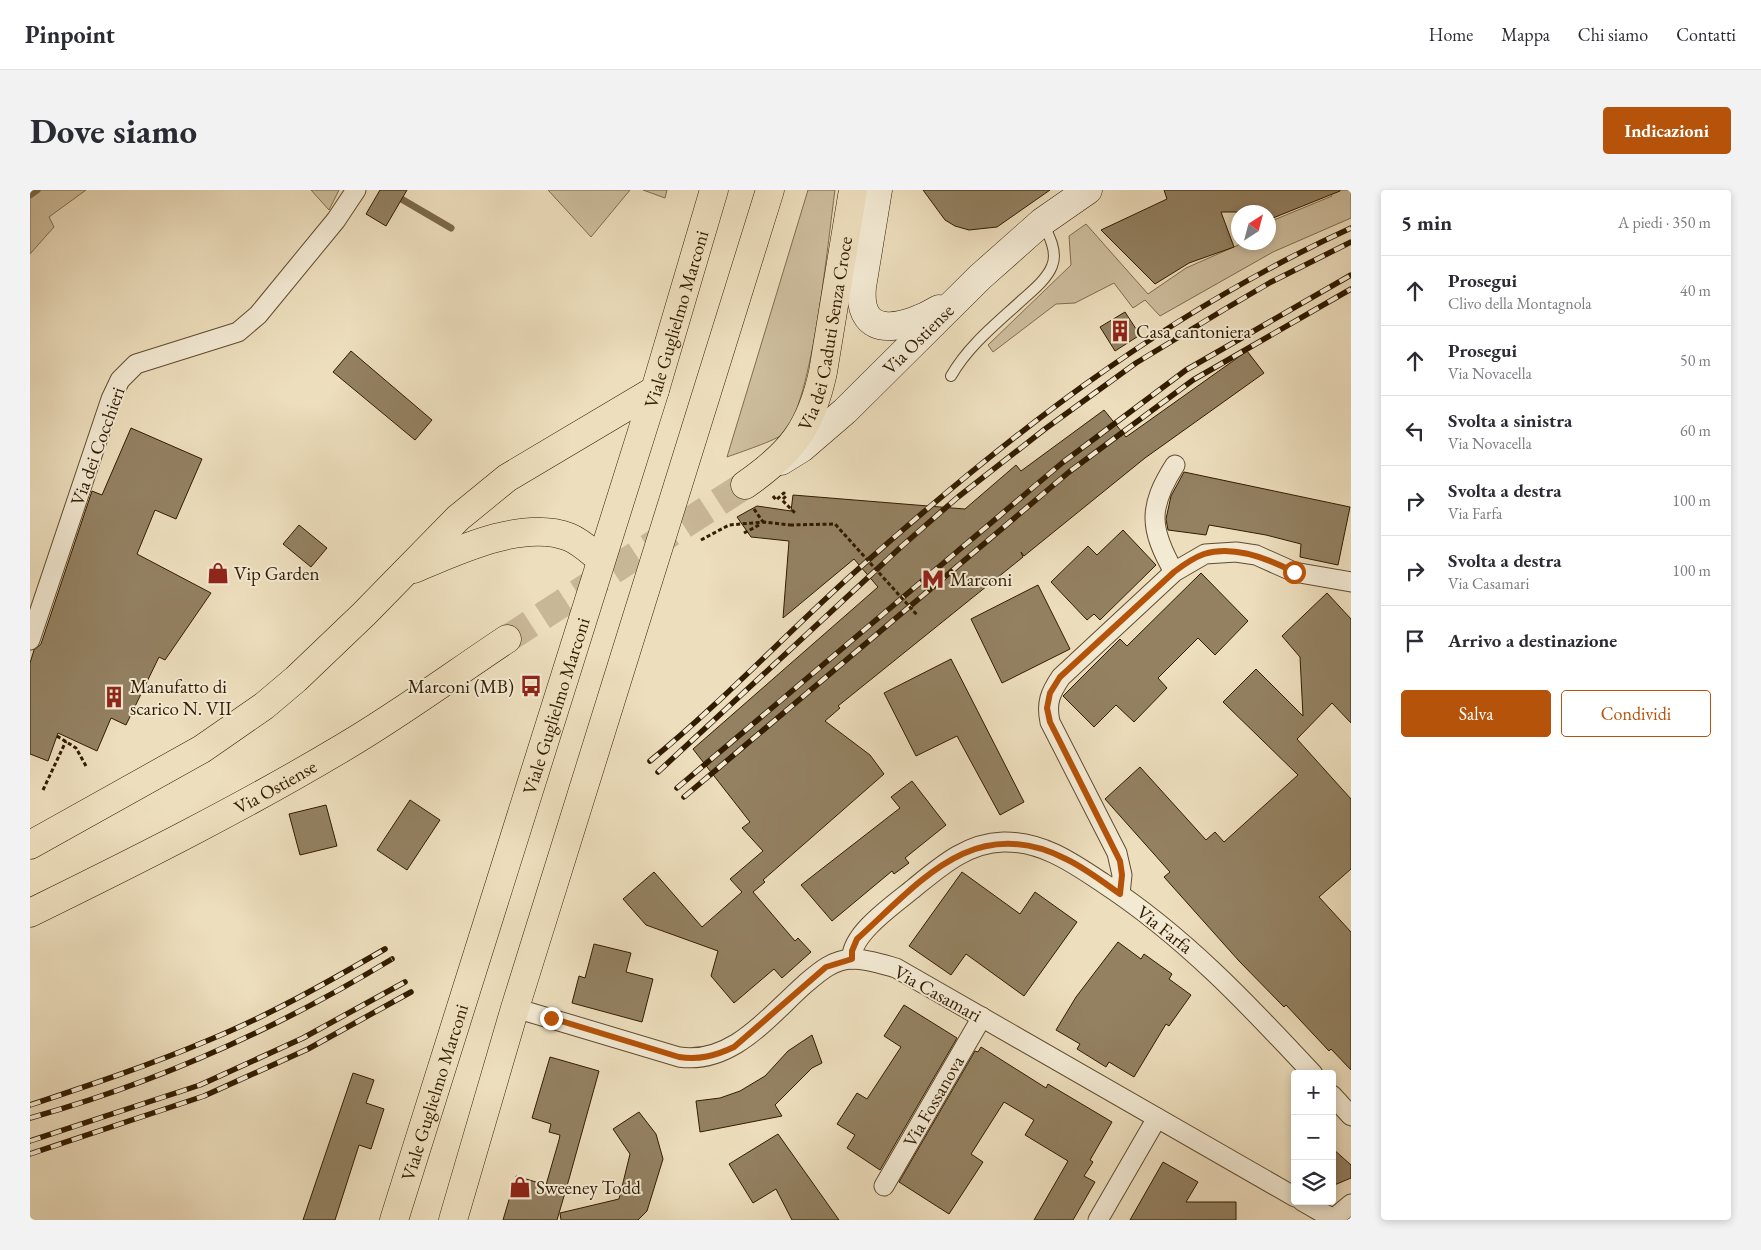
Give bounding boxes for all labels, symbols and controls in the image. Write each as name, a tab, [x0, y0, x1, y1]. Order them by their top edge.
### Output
text: Pinpoint	[25, 19, 115, 50]
text: Home	[1429, 23, 1473, 46]
text: Mappa	[1501, 23, 1550, 46]
text: Chi siamo	[1578, 23, 1648, 46]
text: Contatti	[1676, 23, 1736, 46]
button: Indicazioni	[1603, 107, 1731, 154]
text: Dove siamo	[30, 108, 197, 153]
north arrow	[1231, 205, 1276, 250]
text: 5 min	[1401, 209, 1452, 236]
text: A piedi · 350 m	[1618, 212, 1711, 233]
street label: Viale Guglielmo Marconi	[638, 227, 715, 411]
street label: Via dei Caduti Senza Croce	[792, 234, 858, 435]
text: Prosegui	[1448, 268, 1517, 293]
icon: ahead	[1401, 277, 1429, 305]
text: 40 m	[1680, 280, 1711, 301]
text: Clivo della Montagnola	[1448, 293, 1592, 314]
street label: Via Ostiense	[877, 298, 959, 380]
building icon: Casa cantoniera	[1107, 318, 1133, 344]
place label: Casa cantoniera	[1136, 319, 1251, 344]
text: Prosegui	[1448, 338, 1517, 363]
icon: ahead	[1401, 347, 1429, 375]
text: 50 m	[1680, 350, 1711, 371]
text: Via Novacella	[1448, 363, 1532, 384]
street label: Via dei Cocchieri	[64, 383, 131, 509]
text: Svolta a sinistra	[1448, 408, 1572, 433]
icon: left	[1401, 417, 1429, 445]
text: 60 m	[1680, 420, 1711, 441]
text: Via Novacella	[1448, 433, 1532, 454]
text: Svolta a destra	[1448, 478, 1562, 503]
icon: right	[1401, 487, 1429, 515]
text: 100 m	[1672, 490, 1711, 511]
text: Via Farfa	[1448, 503, 1502, 524]
text: Svolta a destra	[1448, 548, 1562, 573]
icon: right	[1401, 557, 1429, 585]
shop icon: Vip Garden	[205, 560, 231, 586]
text: 100 m	[1672, 560, 1711, 581]
place label: Vip Garden	[234, 561, 320, 586]
route start	[1283, 561, 1306, 584]
metro station icon: Marconi	[920, 566, 946, 592]
place label: Marconi	[950, 567, 1012, 592]
text: Via Casamari	[1448, 573, 1529, 594]
street label: Viale Guglielmo Marconi	[517, 614, 596, 797]
icon: arrive	[1401, 627, 1429, 655]
text: Arrivo a destinazione	[1448, 628, 1617, 653]
bus stop icon: Marconi (MB)	[518, 673, 544, 699]
place label: Manufatto di scarico N. VII	[130, 674, 232, 721]
place label: Marconi (MB)	[408, 674, 514, 699]
building icon: Manufatto di scarico N. VII	[101, 684, 127, 710]
button: Salva	[1401, 690, 1551, 737]
button: Condividi	[1561, 690, 1711, 737]
street label: Via Ostiense	[230, 754, 321, 820]
street label: Via Farfa	[1132, 900, 1198, 959]
street label: Via Casamari	[889, 959, 986, 1028]
street label: Viale Guglielmo Marconi	[395, 1000, 474, 1184]
route end	[540, 1007, 563, 1030]
street label: Via Fossanova	[897, 1051, 970, 1152]
map controls	[1291, 1070, 1336, 1205]
button: +	[1291, 1070, 1336, 1115]
button: −	[1291, 1115, 1336, 1160]
button: layers	[1291, 1160, 1336, 1205]
shop icon: Sweeney Todd	[507, 1174, 533, 1200]
place label: Sweeney Todd	[536, 1175, 641, 1200]

